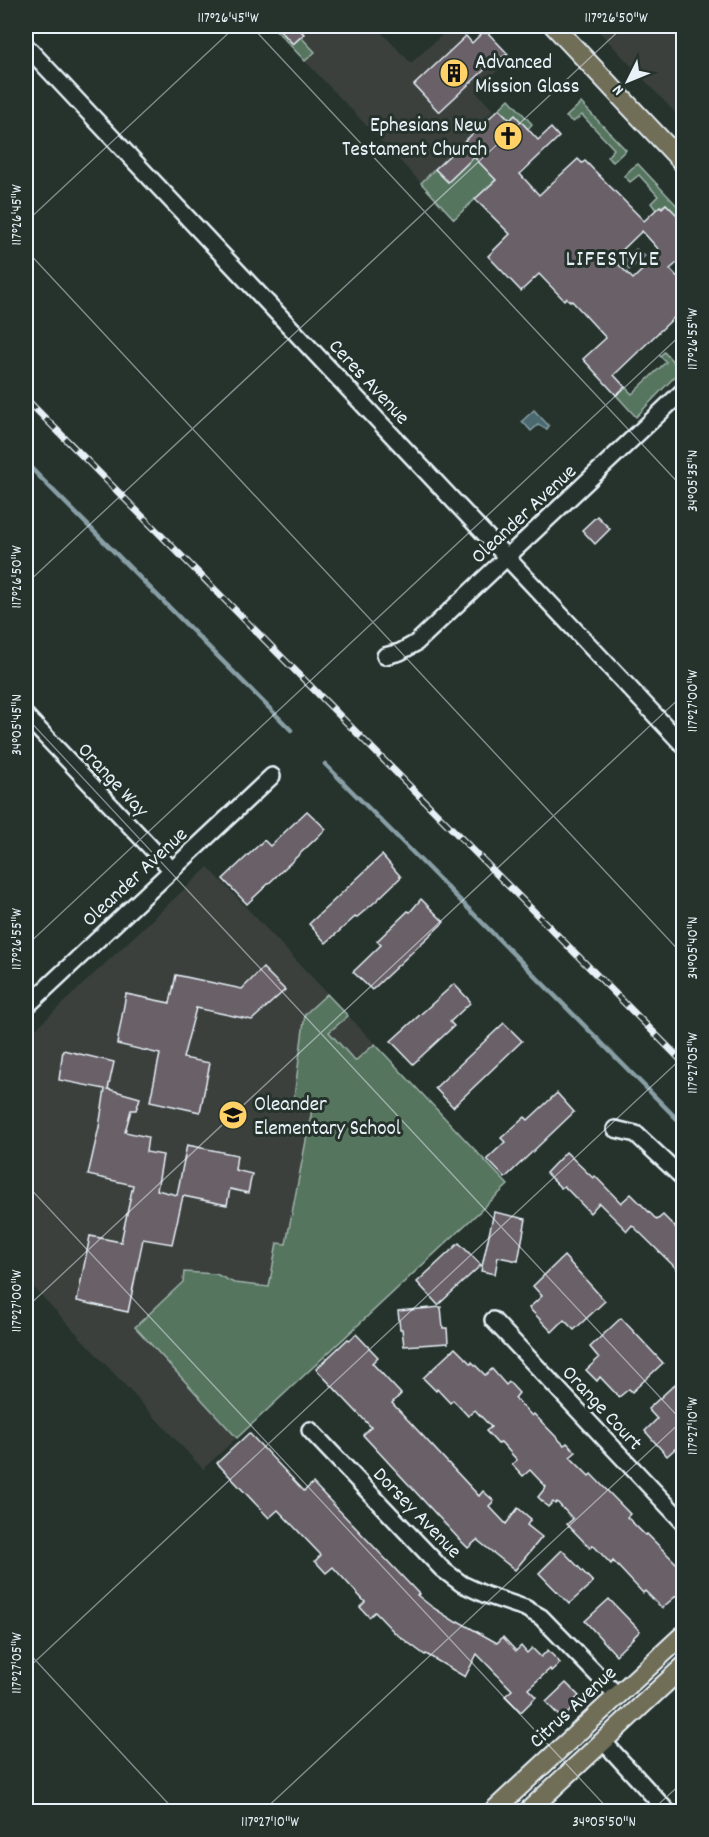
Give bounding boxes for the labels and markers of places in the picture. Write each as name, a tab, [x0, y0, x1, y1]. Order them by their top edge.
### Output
place label: Advanced Mission Glass	[475, 49, 580, 103]
building icon: Advanced Mission Glass	[438, 57, 470, 89]
place label: Ephesians New Testament Church	[342, 112, 487, 166]
church icon: Ephesians New Testament Church	[492, 120, 524, 152]
place label: Oleander Elementary School	[254, 1091, 401, 1145]
school or university icon: Oleander Elementary School	[217, 1099, 249, 1131]

